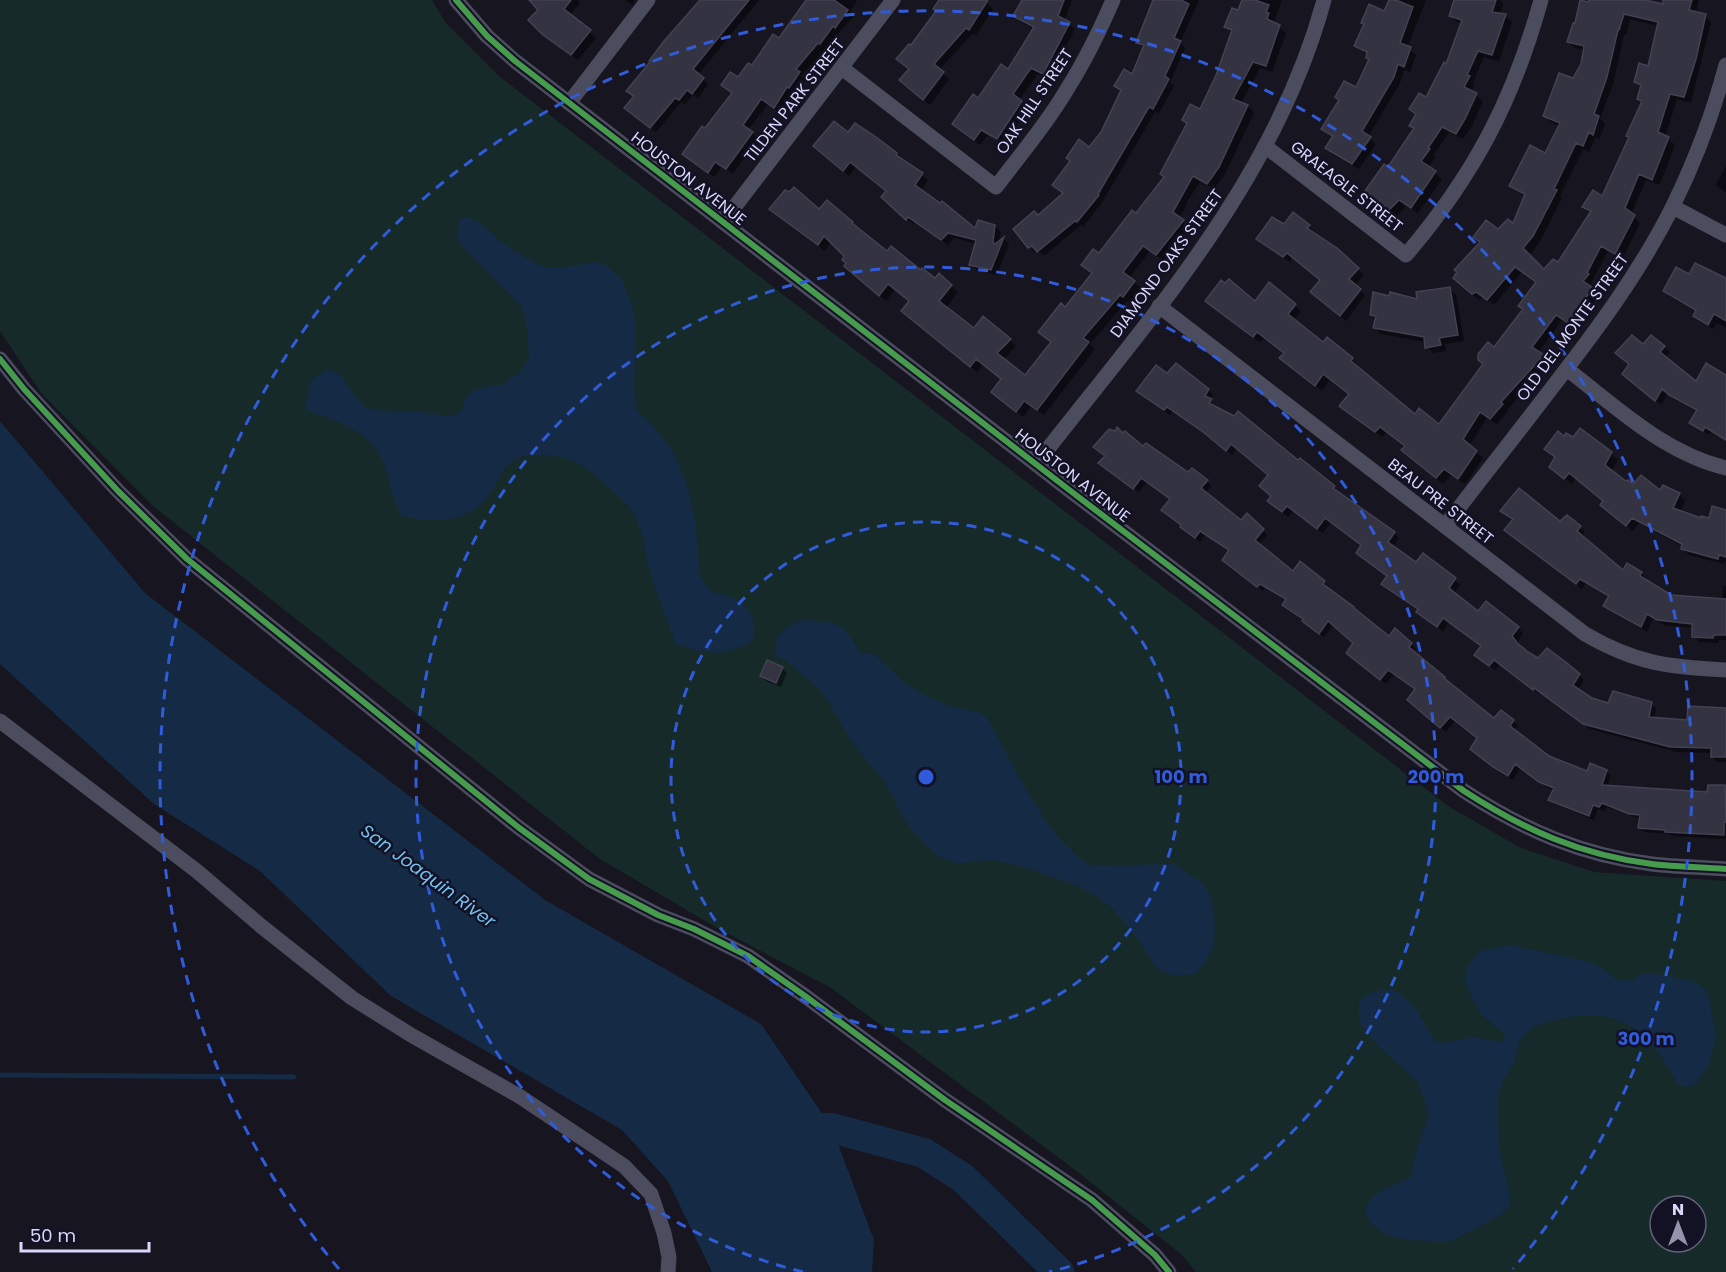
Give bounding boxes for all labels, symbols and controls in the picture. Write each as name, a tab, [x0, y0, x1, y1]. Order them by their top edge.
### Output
street label: TILDEN PARK STREET	[739, 33, 850, 167]
street label: OAK HILL STREET	[990, 44, 1079, 159]
street label: HOUSTON AVENUE	[626, 126, 751, 231]
street label: GRAEAGLE STREET	[1286, 135, 1408, 238]
street label: DIAMOND OAKS STREET	[1105, 184, 1228, 342]
street label: OLD DEL MONTE STREET	[1511, 249, 1634, 406]
street label: HOUSTON AVENUE	[1010, 423, 1135, 528]
street label: BEAU PRE STREET	[1383, 453, 1499, 550]
text: 100 m	[1154, 764, 1208, 789]
text: 200 m	[1408, 764, 1464, 789]
centre of rings	[916, 767, 936, 787]
water label: San Joaquin River	[356, 818, 502, 934]
text: 300 m	[1617, 1026, 1675, 1051]
north arrow	[1648, 1194, 1708, 1254]
text: N	[1672, 1198, 1684, 1221]
scale bar	[21, 1215, 148, 1253]
text: 50 m	[30, 1223, 76, 1248]

